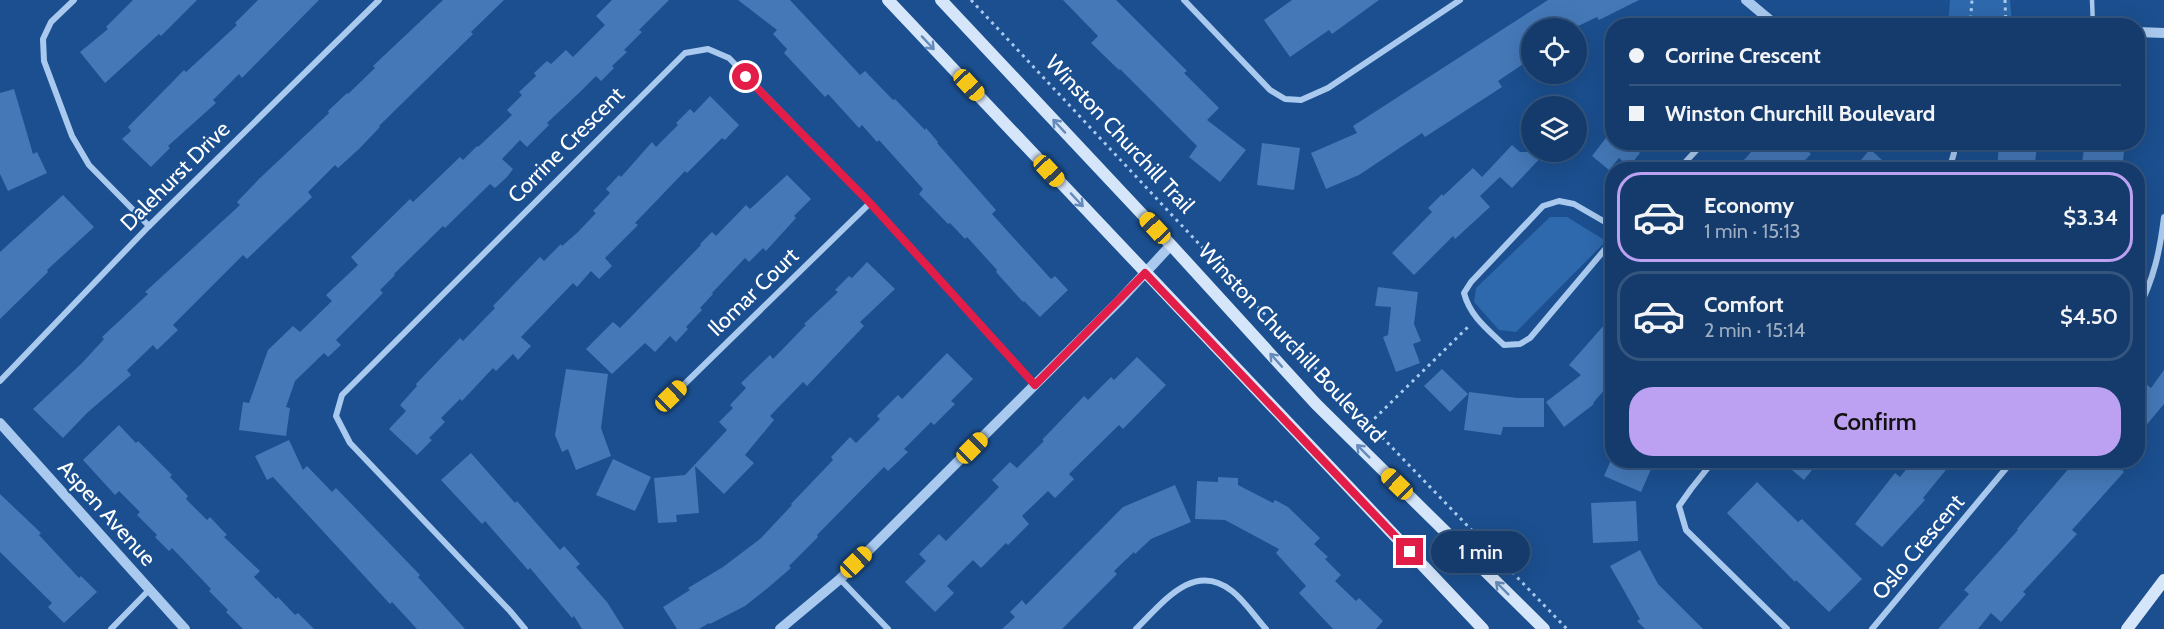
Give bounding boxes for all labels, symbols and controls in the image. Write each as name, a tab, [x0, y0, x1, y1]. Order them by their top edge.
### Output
map controls	[1521, 18, 1587, 162]
button: locate	[1521, 18, 1587, 84]
one-way arrow	[921, 35, 936, 50]
text: Corrine Crescent	[1665, 42, 1821, 69]
street label: Winston Churchill Trail	[1040, 49, 1201, 219]
route start	[732, 63, 759, 90]
car	[950, 66, 988, 104]
street label: Corrine Crescent	[502, 81, 630, 209]
button: layers	[1521, 96, 1587, 162]
text: Winston Churchill Boulevard	[1665, 100, 1935, 127]
street label: Dalehurst Drive	[115, 116, 235, 236]
one-way arrow	[1052, 118, 1067, 133]
car	[1030, 152, 1068, 190]
icon: car	[1632, 190, 1686, 244]
one-way arrow	[1069, 192, 1084, 207]
text: Economy	[1704, 192, 1794, 219]
text: $3.34	[2063, 204, 2118, 231]
car	[1136, 209, 1174, 247]
text: 1 min · 15:13	[1704, 219, 1801, 243]
street label: Winston Churchill Boulevard	[1193, 238, 1391, 448]
street label: Ilomar Court	[702, 242, 804, 342]
icon: car	[1632, 289, 1686, 343]
text: Comfort	[1704, 291, 1783, 318]
text: $4.50	[2060, 303, 2118, 330]
text: 2 min · 15:14	[1704, 318, 1805, 342]
one-way arrow	[1269, 353, 1283, 368]
car	[652, 377, 690, 415]
button: Confirm	[1629, 387, 2121, 456]
car	[953, 429, 991, 467]
one-way arrow	[1356, 443, 1371, 458]
street label: Aspen Avenue	[52, 454, 162, 572]
car	[1378, 465, 1416, 503]
street label: Oslo Crescent	[1866, 488, 1970, 605]
callout: 1 min	[1431, 531, 1530, 573]
route end	[1396, 538, 1423, 565]
text: 1 min	[1458, 540, 1503, 564]
car	[837, 543, 875, 581]
one-way arrow	[1495, 581, 1510, 595]

